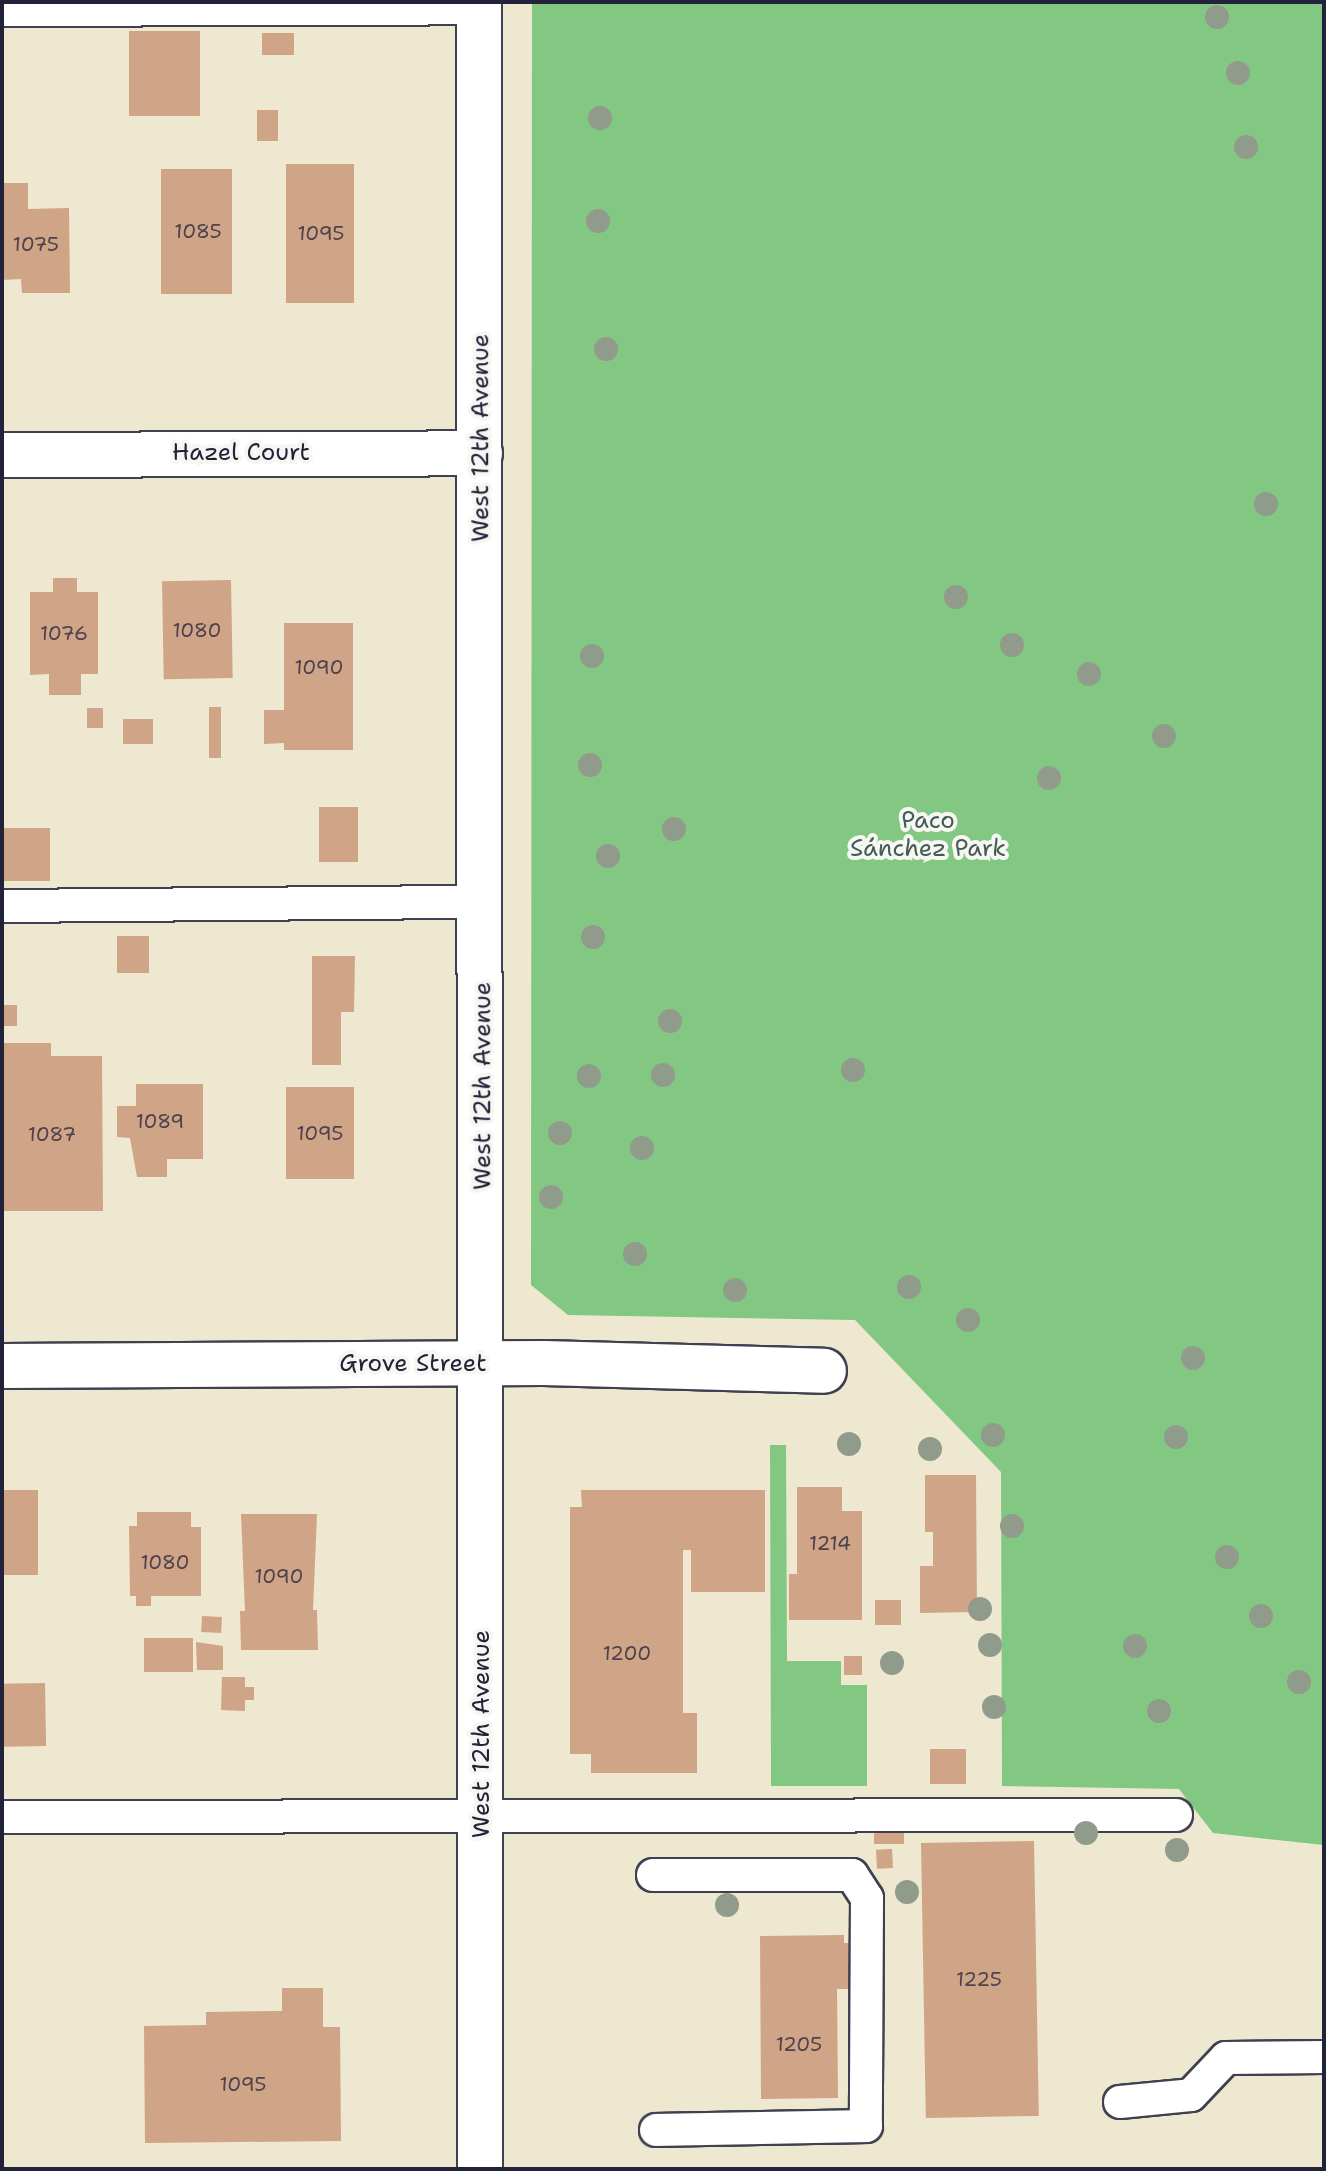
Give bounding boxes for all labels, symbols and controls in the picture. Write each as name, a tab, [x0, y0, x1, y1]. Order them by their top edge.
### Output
house number: 1085	[174, 219, 222, 243]
house number: 1095	[297, 221, 345, 245]
house number: 1075	[13, 232, 59, 256]
street label: West 12th Avenue	[467, 334, 495, 542]
street label: Hazel Court	[172, 439, 310, 467]
house number: 1080	[172, 618, 222, 642]
house number: 1076	[40, 621, 88, 645]
house number: 1090	[295, 655, 343, 679]
park label: Paco Sánchez Park	[850, 807, 1006, 863]
street label: West 12th Avenue	[469, 982, 497, 1190]
house number: 1089	[136, 1109, 184, 1133]
house number: 1095	[296, 1121, 344, 1145]
house number: 1087	[28, 1122, 76, 1146]
street label: Grove Street	[339, 1350, 487, 1378]
house number: 1214	[809, 1531, 851, 1555]
house number: 1080	[140, 1550, 190, 1574]
house number: 1090	[255, 1564, 303, 1588]
street label: West 12th Avenue	[468, 1630, 496, 1838]
house number: 1200	[603, 1641, 651, 1665]
house number: 1225	[956, 1967, 1002, 1991]
house number: 1205	[776, 2032, 822, 2056]
house number: 1095	[219, 2072, 267, 2096]

